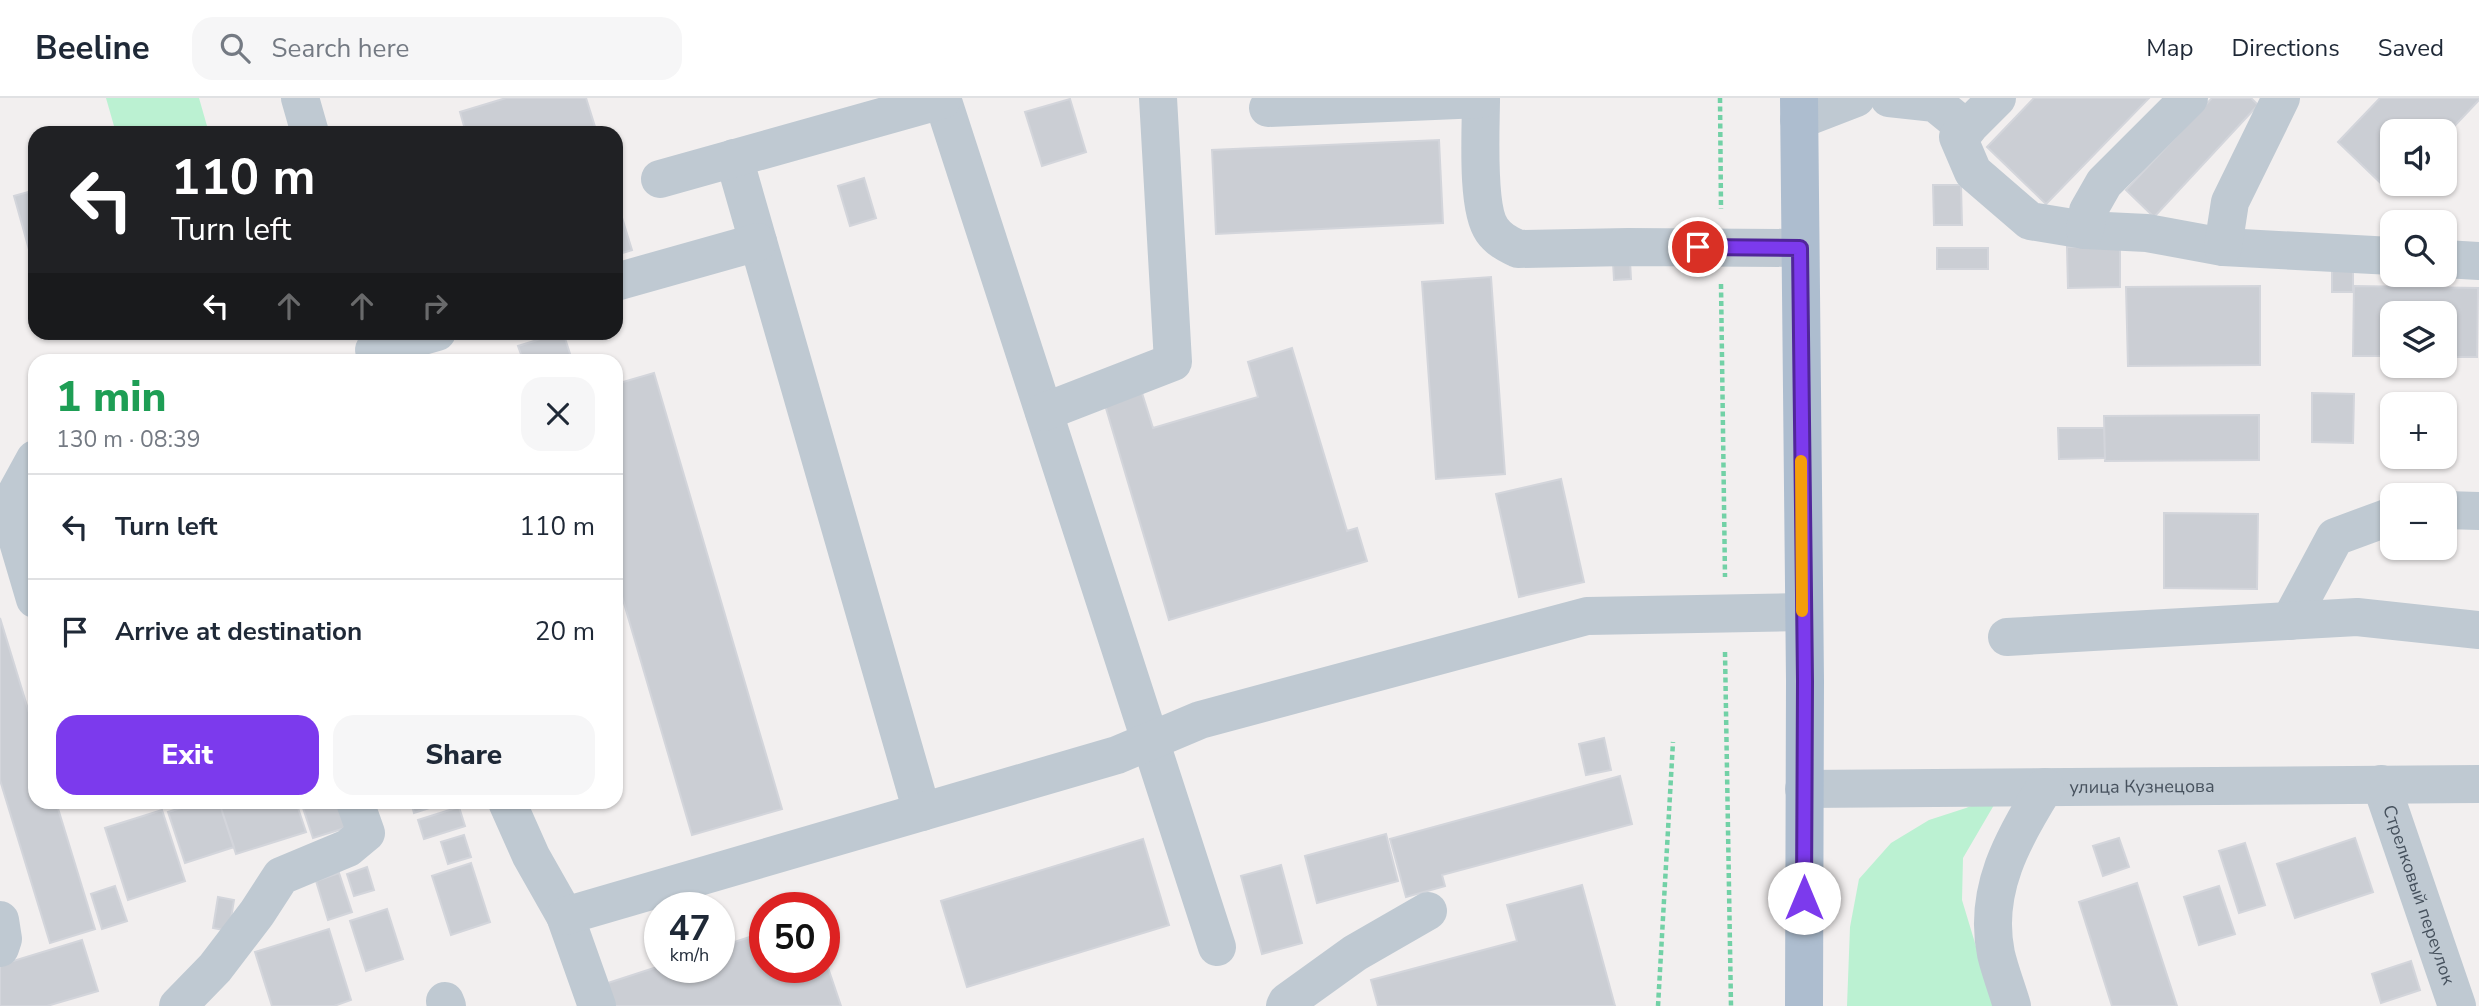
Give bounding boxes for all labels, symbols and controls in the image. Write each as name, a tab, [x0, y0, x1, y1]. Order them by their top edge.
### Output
search box	[192, 17, 682, 80]
text: Beeline	[35, 26, 150, 71]
icon: search	[216, 29, 254, 67]
text: Search here	[272, 31, 409, 66]
text: Map	[2146, 32, 2193, 64]
text: Directions	[2231, 32, 2340, 64]
text: Saved	[2378, 32, 2444, 64]
map controls	[2380, 119, 2457, 560]
button: sound	[2380, 119, 2457, 196]
text: 110 m	[171, 144, 315, 211]
icon: left	[56, 154, 147, 245]
text: Turn left	[171, 208, 291, 251]
button: search	[2380, 210, 2457, 287]
pin	[1668, 217, 1728, 277]
icon: arrive	[1679, 228, 1717, 266]
icon: left	[197, 287, 235, 325]
icon: ahead	[270, 287, 308, 325]
icon: ahead	[343, 287, 381, 325]
icon: right	[416, 287, 454, 325]
button: layers	[2380, 301, 2457, 378]
text: 1 min	[56, 369, 166, 426]
button: close	[521, 377, 595, 451]
button: +	[2380, 392, 2457, 469]
text: 130 m · 08:39	[56, 424, 201, 455]
button: −	[2380, 483, 2457, 560]
icon: left	[56, 508, 94, 546]
text: Turn left	[115, 509, 218, 544]
text: 110 m	[519, 509, 595, 544]
icon: arrive	[56, 613, 94, 651]
text: Arrive at destination	[115, 614, 362, 649]
text: 20 m	[535, 614, 595, 649]
button: Exit	[56, 715, 319, 795]
button: Share	[333, 715, 595, 795]
street label: улица Кузнецова	[2069, 774, 2215, 799]
street label: Стрелковый переулок	[2377, 802, 2461, 988]
position arrow	[1767, 861, 1841, 935]
speed limit sign: 50	[749, 892, 840, 983]
text: 47	[668, 905, 711, 952]
text: km/h	[670, 943, 709, 967]

